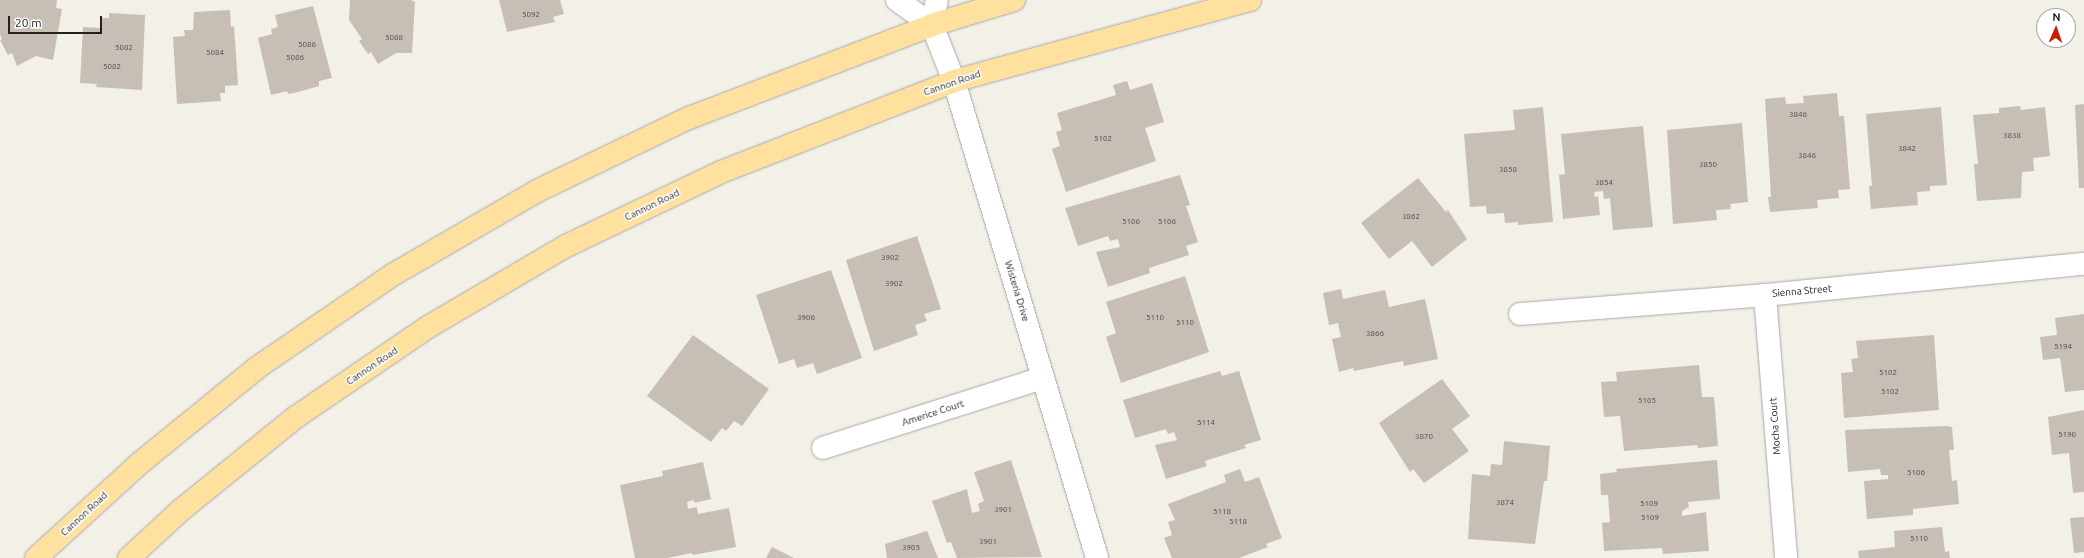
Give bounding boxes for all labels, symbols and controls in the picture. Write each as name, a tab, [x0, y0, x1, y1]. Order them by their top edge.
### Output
scale bar	[10, 8, 104, 34]
north arrow	[2036, 8, 2076, 48]
house number: 5092	[522, 10, 540, 20]
text: N	[2052, 11, 2061, 23]
text: 20 m	[15, 16, 42, 29]
house number: 5088	[385, 33, 403, 43]
house number: 5086	[298, 40, 316, 50]
house number: 5082	[115, 43, 133, 53]
house number: 5084	[206, 48, 224, 58]
house number: 5086	[286, 53, 304, 63]
house number: 5082	[103, 62, 121, 72]
street label: Cannon Road	[922, 68, 982, 98]
house number: 3846	[1789, 110, 1807, 120]
house number: 3838	[2003, 131, 2021, 141]
house number: 5102	[1094, 134, 1112, 144]
house number: 3842	[1898, 144, 1916, 154]
house number: 3846	[1798, 151, 1816, 161]
house number: 3850	[1699, 160, 1717, 170]
house number: 3858	[1499, 165, 1517, 175]
house number: 3854	[1595, 178, 1613, 188]
street label: Cannon Road	[623, 187, 681, 223]
house number: 3862	[1402, 212, 1420, 222]
house number: 5106	[1122, 217, 1140, 227]
house number: 5106	[1158, 217, 1176, 227]
house number: 3902	[881, 253, 899, 263]
street label: Wisteria Drive	[1002, 259, 1032, 323]
house number: 3902	[885, 279, 903, 289]
street label: Sienna Street	[1772, 282, 1832, 300]
house number: 3906	[797, 313, 815, 323]
house number: 5110	[1146, 313, 1164, 323]
house number: 5110	[1176, 318, 1194, 328]
house number: 3866	[1366, 329, 1384, 339]
house number: 5194	[2054, 342, 2072, 352]
street label: Cannon Road	[344, 344, 400, 388]
house number: 5102	[1879, 368, 1897, 378]
house number: 5102	[1881, 387, 1899, 397]
house number: 5105	[1638, 396, 1656, 406]
street label: Americe Court	[900, 397, 966, 429]
street label: Mocha Court	[1767, 397, 1783, 455]
house number: 5114	[1197, 418, 1215, 428]
house number: 5190	[2058, 430, 2076, 440]
house number: 3870	[1415, 432, 1433, 442]
house number: 5106	[1907, 468, 1925, 478]
street label: Cannon Road	[58, 489, 110, 539]
house number: 3874	[1496, 498, 1514, 508]
house number: 5109	[1640, 499, 1658, 509]
house number: 3901	[994, 505, 1012, 515]
house number: 5118	[1213, 507, 1231, 517]
house number: 5109	[1641, 513, 1659, 523]
house number: 5118	[1229, 517, 1247, 527]
house number: 5110	[1910, 534, 1928, 544]
house number: 3901	[979, 537, 997, 547]
house number: 3905	[902, 543, 920, 553]

